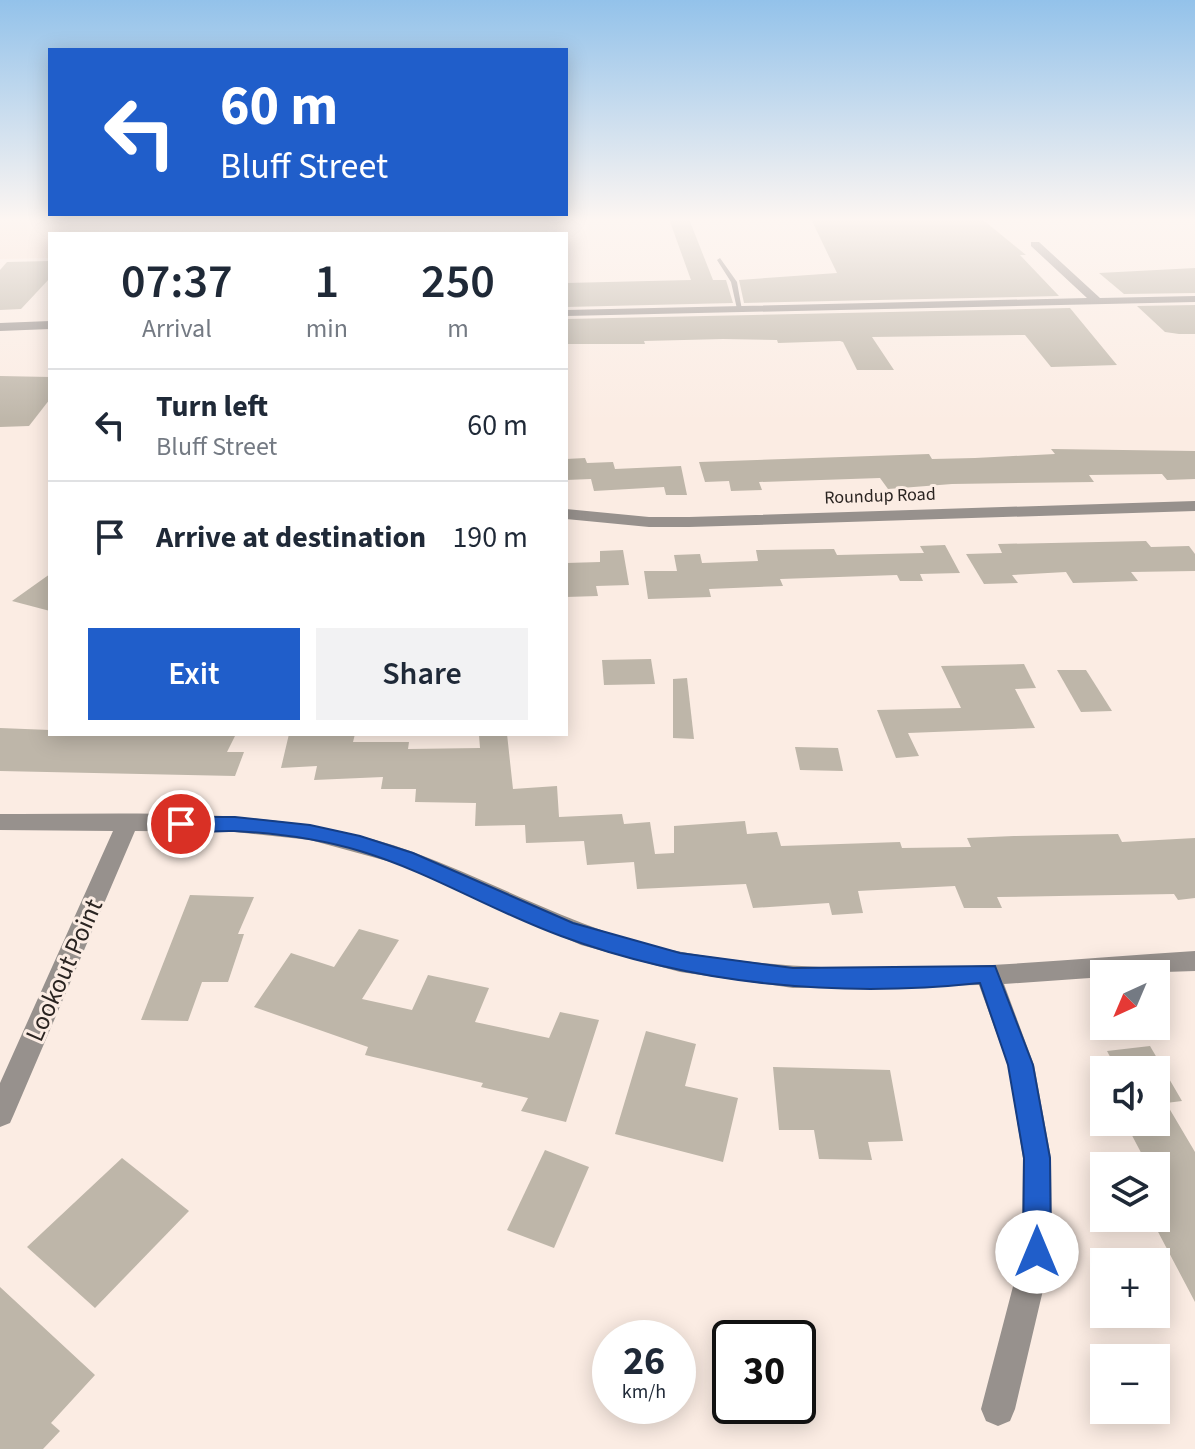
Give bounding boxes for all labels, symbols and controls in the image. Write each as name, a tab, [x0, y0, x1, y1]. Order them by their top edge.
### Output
text: 60 m	[220, 67, 338, 146]
icon: left	[88, 80, 192, 184]
text: Bluff Street	[220, 141, 388, 192]
text: 07:37	[121, 248, 233, 316]
text: 1	[315, 248, 339, 316]
text: 250	[421, 248, 495, 316]
text: Arrival	[142, 310, 212, 347]
text: min	[306, 310, 348, 347]
text: m	[447, 310, 469, 347]
text: Turn left	[156, 385, 268, 428]
icon: left	[88, 403, 132, 447]
text: 60 m	[467, 404, 528, 447]
text: Bluff Street	[156, 428, 277, 465]
street label: Roundup Road	[824, 482, 936, 510]
icon: arrive	[88, 515, 132, 559]
text: Arrive at destination	[156, 516, 426, 559]
text: 190 m	[452, 516, 528, 559]
button: Exit	[88, 628, 300, 720]
button: Share	[316, 628, 528, 720]
pin	[147, 790, 215, 858]
icon: arrive	[159, 802, 203, 846]
street label: Lookout Point	[16, 893, 112, 1047]
north arrow	[1090, 960, 1170, 1040]
map controls	[1090, 960, 1170, 1424]
button: sound	[1090, 1056, 1170, 1136]
button: layers	[1090, 1152, 1170, 1232]
position arrow	[995, 1210, 1079, 1294]
button: +	[1090, 1248, 1170, 1328]
speed limit sign: 30	[712, 1320, 816, 1424]
text: 26	[623, 1333, 665, 1390]
button: −	[1090, 1344, 1170, 1424]
text: km/h	[622, 1378, 666, 1406]

